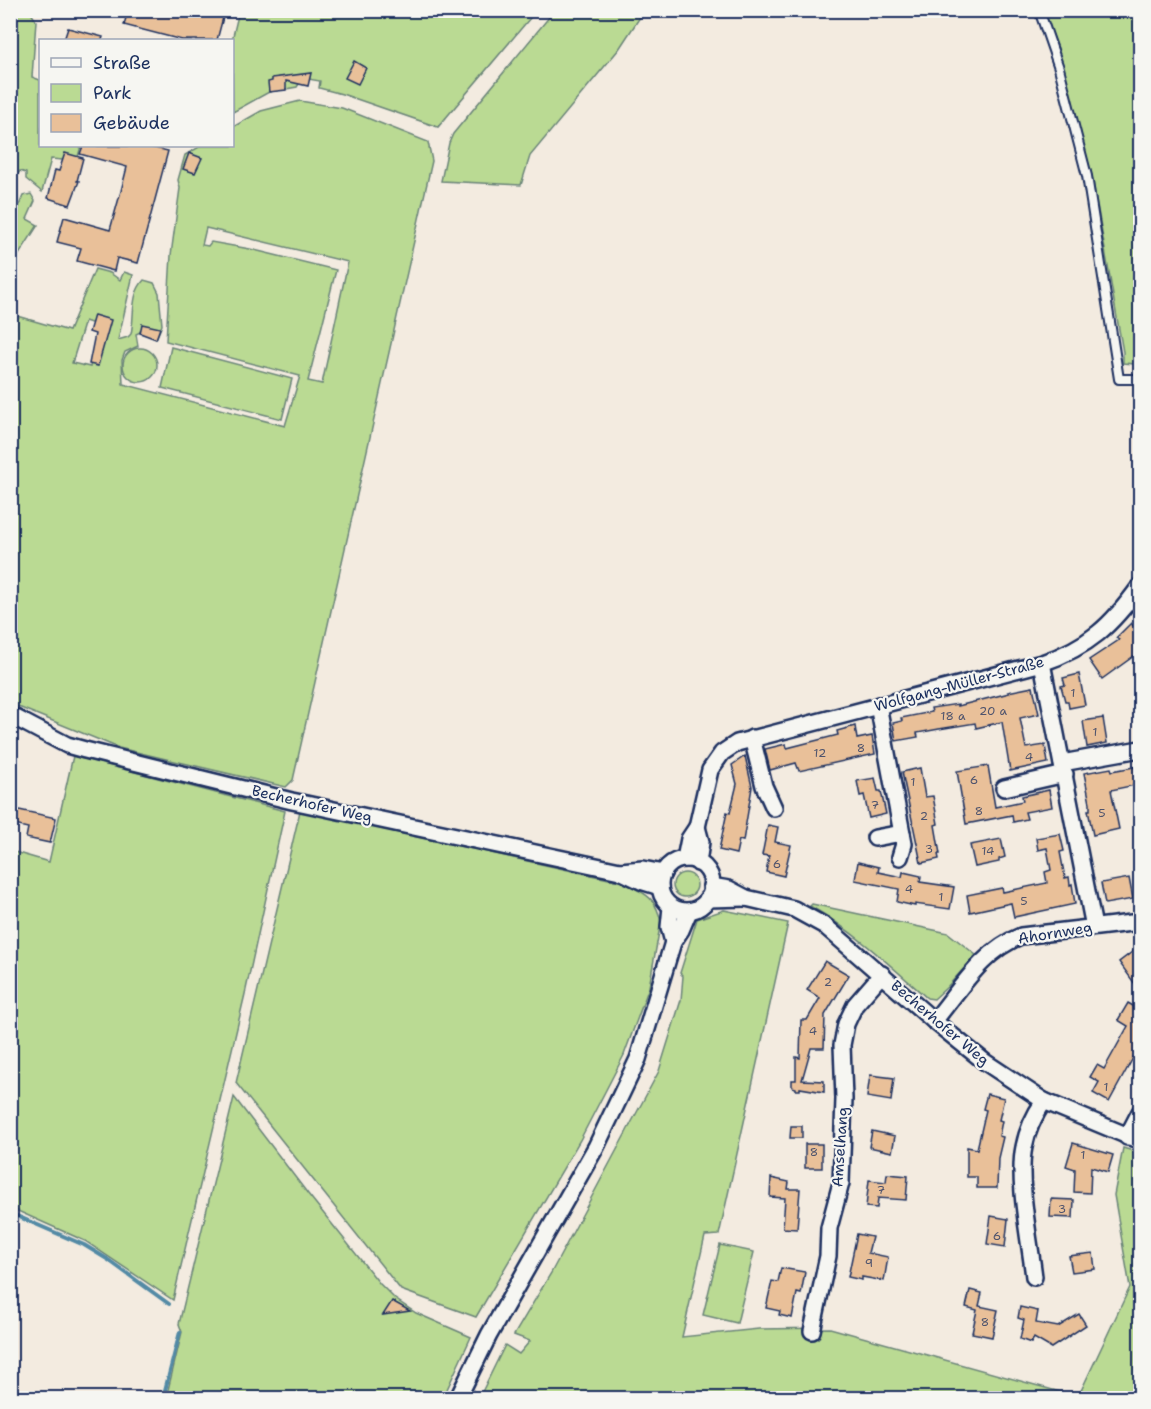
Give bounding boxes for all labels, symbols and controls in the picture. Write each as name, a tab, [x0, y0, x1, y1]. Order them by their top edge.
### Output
legend	[39, 39, 234, 147]
text: Straße	[93, 51, 151, 75]
text: Park	[93, 81, 132, 105]
text: Gebäude	[93, 111, 170, 135]
street label: Wolfgang-Müller-Straße	[872, 652, 1046, 716]
house number: 1	[1070, 685, 1076, 701]
house number: 20 a	[979, 703, 1008, 719]
house number: 18 a	[941, 708, 966, 724]
house number: 1	[1092, 724, 1098, 740]
house number: 8	[857, 740, 865, 756]
house number: 12	[814, 745, 826, 761]
house number: 4	[1025, 749, 1033, 765]
house number: 6	[970, 772, 978, 788]
house number: 1	[910, 774, 916, 790]
street label: Becherhofer Weg	[250, 780, 374, 828]
house number: 7	[871, 797, 879, 813]
house number: 8	[975, 803, 983, 819]
house number: 5	[1098, 805, 1106, 821]
house number: 2	[920, 808, 928, 824]
house number: 3	[925, 841, 933, 857]
house number: 14	[982, 843, 994, 859]
house number: 6	[773, 856, 781, 872]
house number: 4	[905, 881, 913, 897]
house number: 1	[938, 889, 944, 905]
house number: 5	[1020, 893, 1028, 909]
street label: Ahornweg	[1016, 917, 1094, 949]
house number: 2	[824, 974, 832, 990]
street label: Becherhofer Weg	[886, 976, 994, 1070]
house number: 4	[809, 1023, 817, 1039]
house number: 1	[1103, 1079, 1109, 1095]
street label: Amselhang	[827, 1106, 853, 1188]
house number: 8	[810, 1144, 818, 1160]
house number: 1	[1080, 1147, 1086, 1163]
house number: 7	[877, 1182, 885, 1198]
house number: 3	[1058, 1201, 1066, 1217]
house number: 6	[993, 1228, 1001, 1244]
house number: 9	[865, 1255, 873, 1271]
house number: 8	[981, 1314, 989, 1330]

